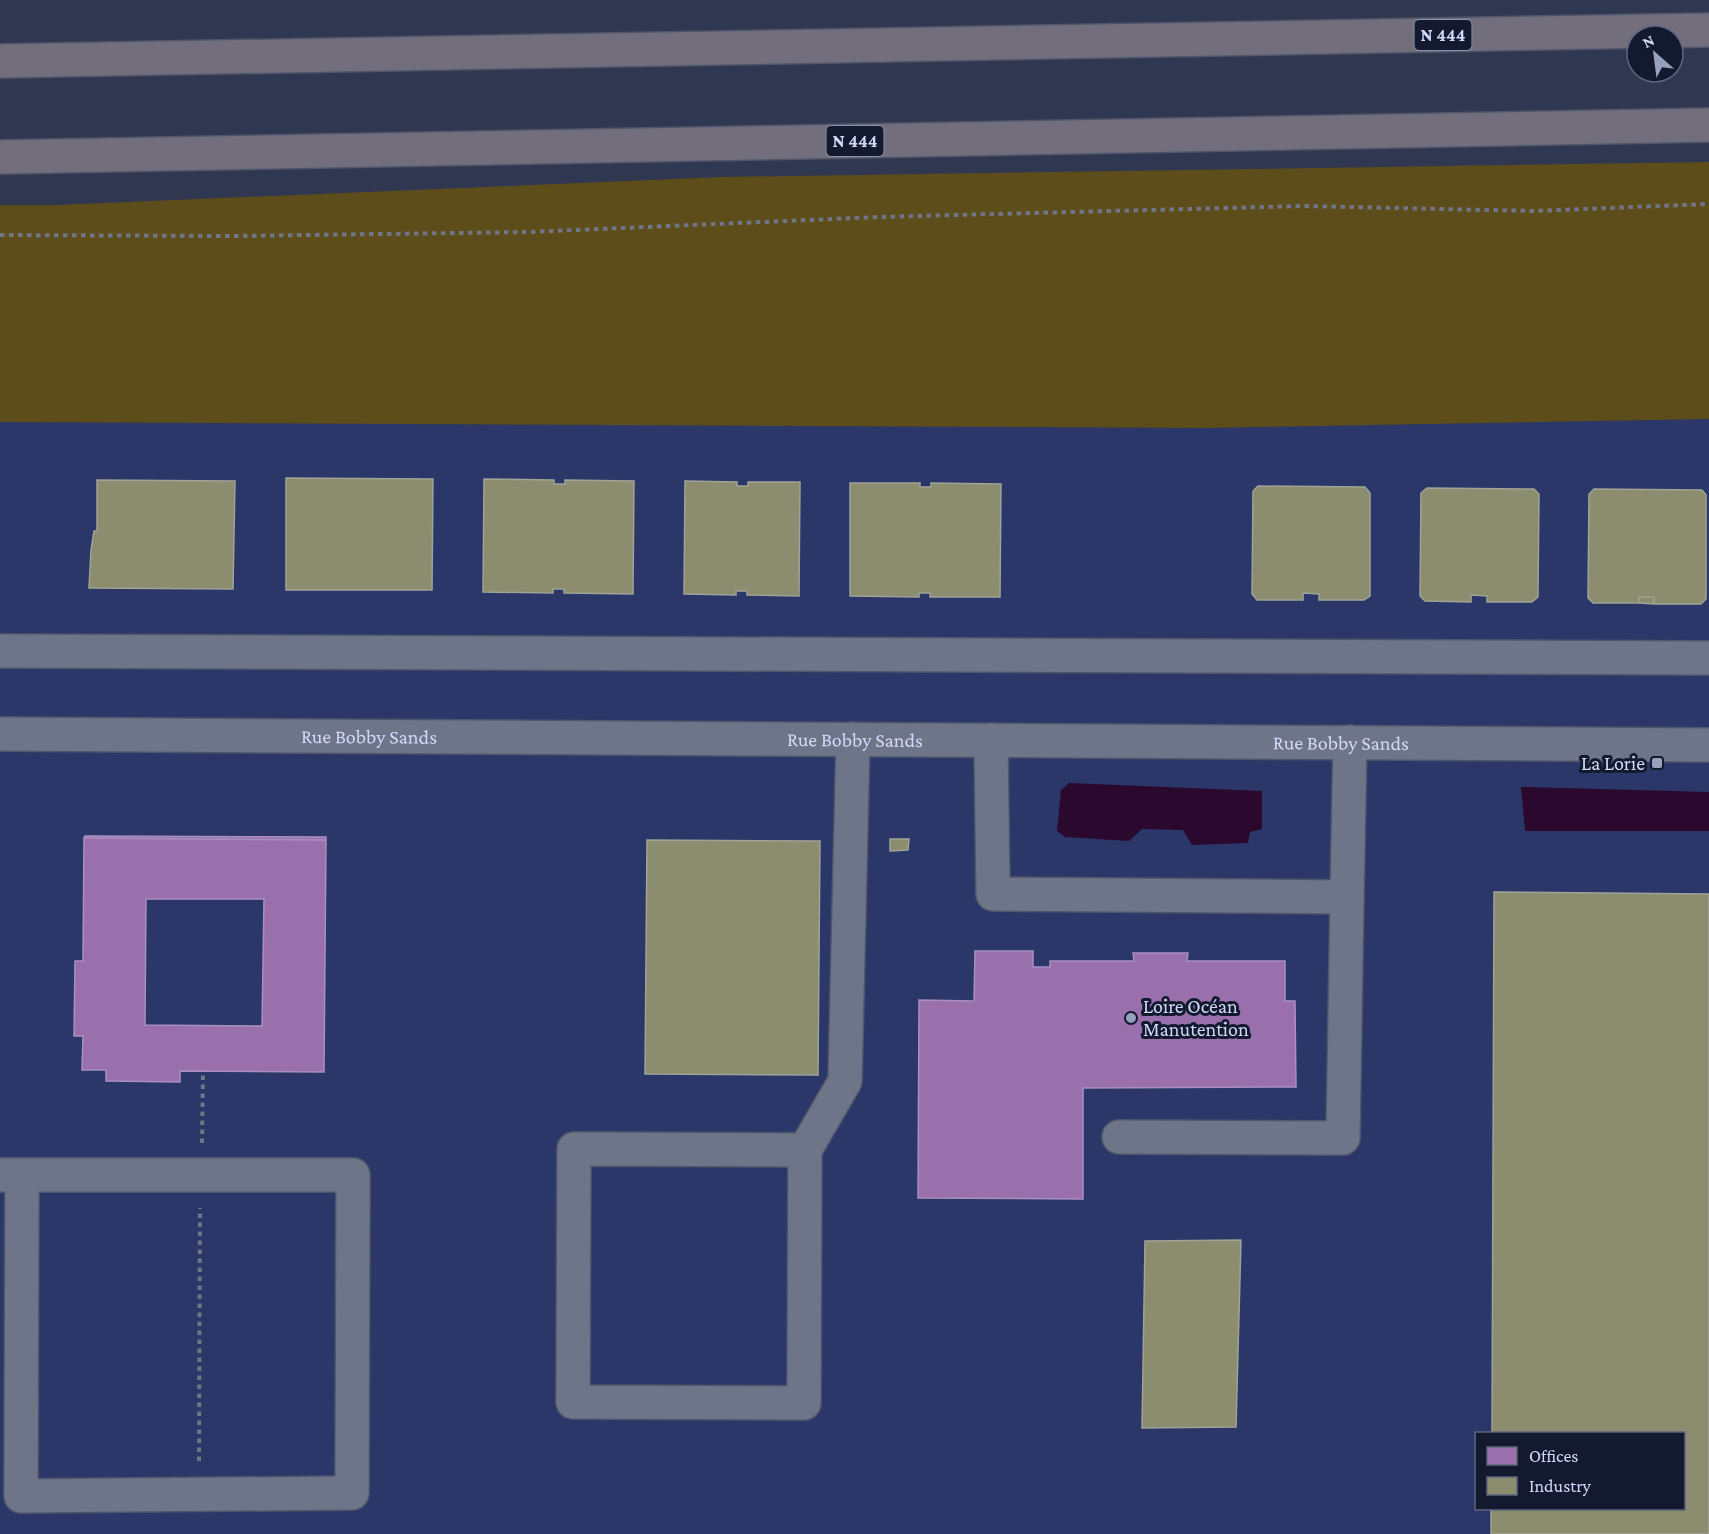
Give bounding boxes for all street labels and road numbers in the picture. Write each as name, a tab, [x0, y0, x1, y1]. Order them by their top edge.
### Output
road number: N 444	[1414, 20, 1472, 50]
road number: N 444	[826, 126, 884, 156]
street label: Rue Bobby Sands	[301, 725, 437, 748]
street label: Rue Bobby Sands	[787, 728, 923, 752]
street label: Rue Bobby Sands	[1273, 731, 1409, 755]

